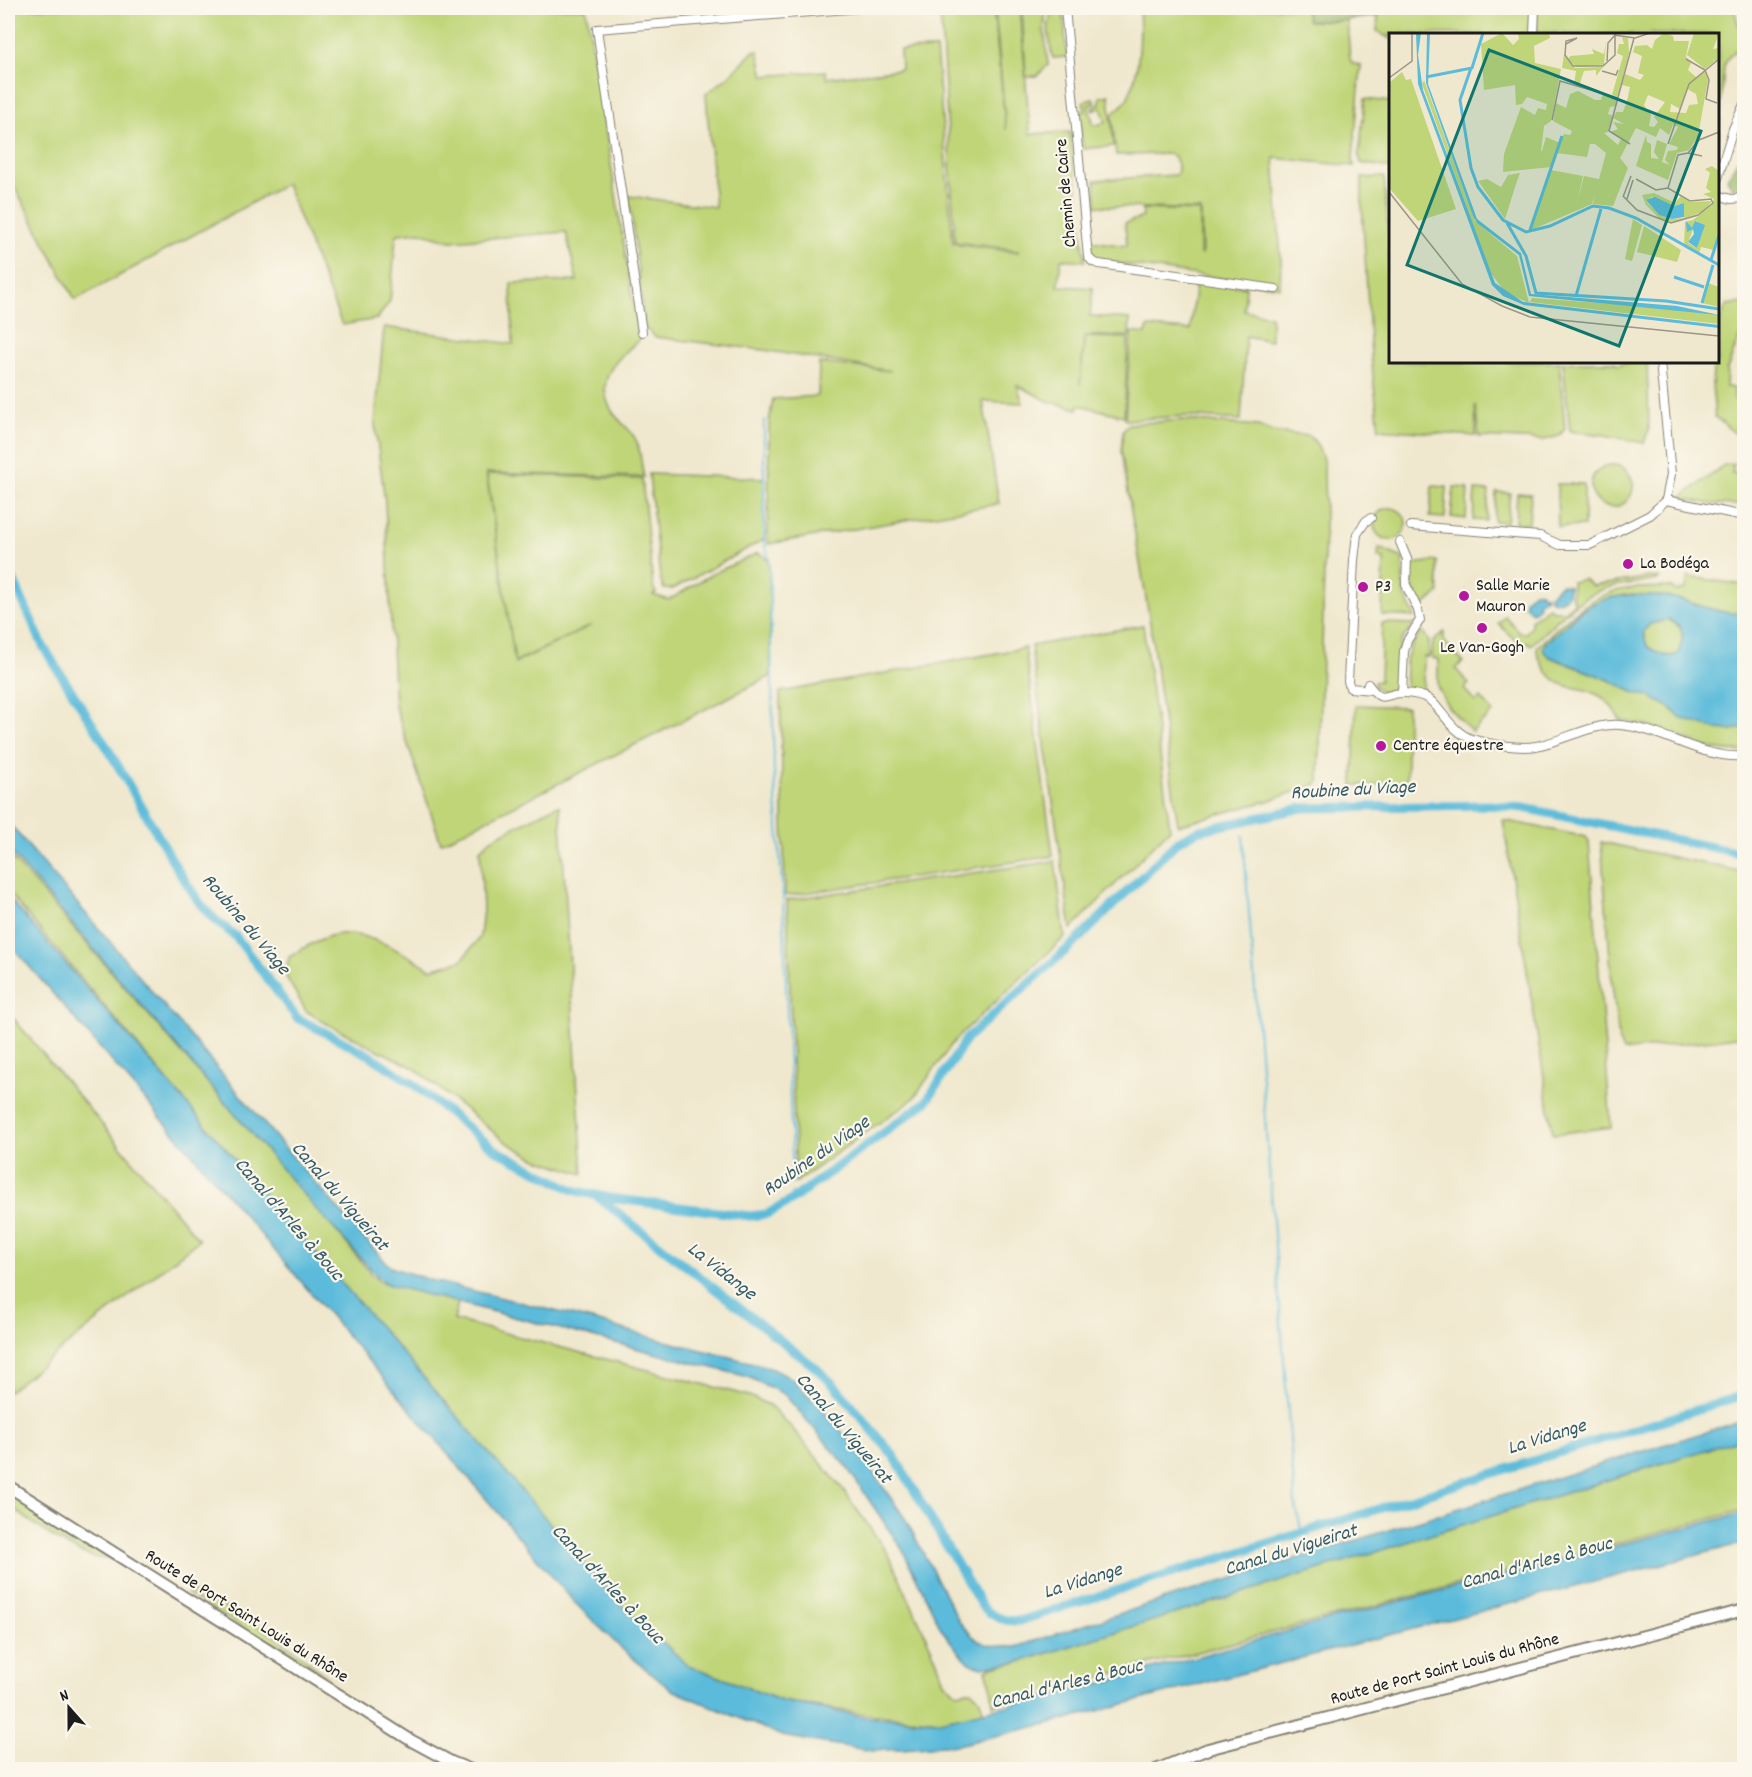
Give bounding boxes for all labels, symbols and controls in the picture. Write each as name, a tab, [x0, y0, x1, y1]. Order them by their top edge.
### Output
inset map	[1389, 33, 1719, 363]
street label: Chemin de Caire	[1050, 138, 1084, 248]
place label: La Bodéga	[1640, 552, 1710, 577]
marker: La Bodéga	[1621, 557, 1635, 571]
place label: Salle Marie Mauron	[1476, 574, 1550, 620]
place label: P3	[1375, 575, 1391, 600]
marker: P3	[1356, 580, 1370, 594]
marker: Salle Marie Mauron	[1457, 589, 1471, 603]
marker: Le Van-Gogh	[1475, 621, 1489, 635]
place label: Le Van-Gogh	[1440, 636, 1524, 661]
place label: Centre équestre	[1393, 734, 1504, 759]
marker: Centre équestre	[1374, 739, 1388, 753]
water label: Roubine du Viage	[1290, 774, 1417, 808]
water label: Roubine du Viage	[194, 868, 297, 983]
water label: Roubine du Viage	[758, 1109, 877, 1204]
water label: Canal du Vigueirat	[283, 1136, 396, 1259]
water label: Canal d'Arles à Bouc	[227, 1152, 350, 1288]
water label: La Vidange	[680, 1236, 762, 1309]
water label: Canal du Vigueirat	[788, 1367, 899, 1492]
water label: La Vidange	[1504, 1412, 1591, 1463]
water label: Canal du Vigueirat	[1221, 1517, 1362, 1584]
water label: Canal d'Arles à Bouc	[544, 1519, 671, 1652]
water label: Canal d'Arles à Bouc	[1458, 1530, 1616, 1598]
street label: Route de Port Saint Louis du Rhône	[139, 1544, 353, 1690]
water label: La Vidange	[1040, 1556, 1127, 1607]
street label: Route de Port Saint Louis du Rhône	[1328, 1627, 1562, 1713]
water label: Canal d'Arles à Bouc	[988, 1652, 1147, 1717]
north arrow	[39, 1678, 99, 1738]
text: N	[57, 1684, 72, 1708]

